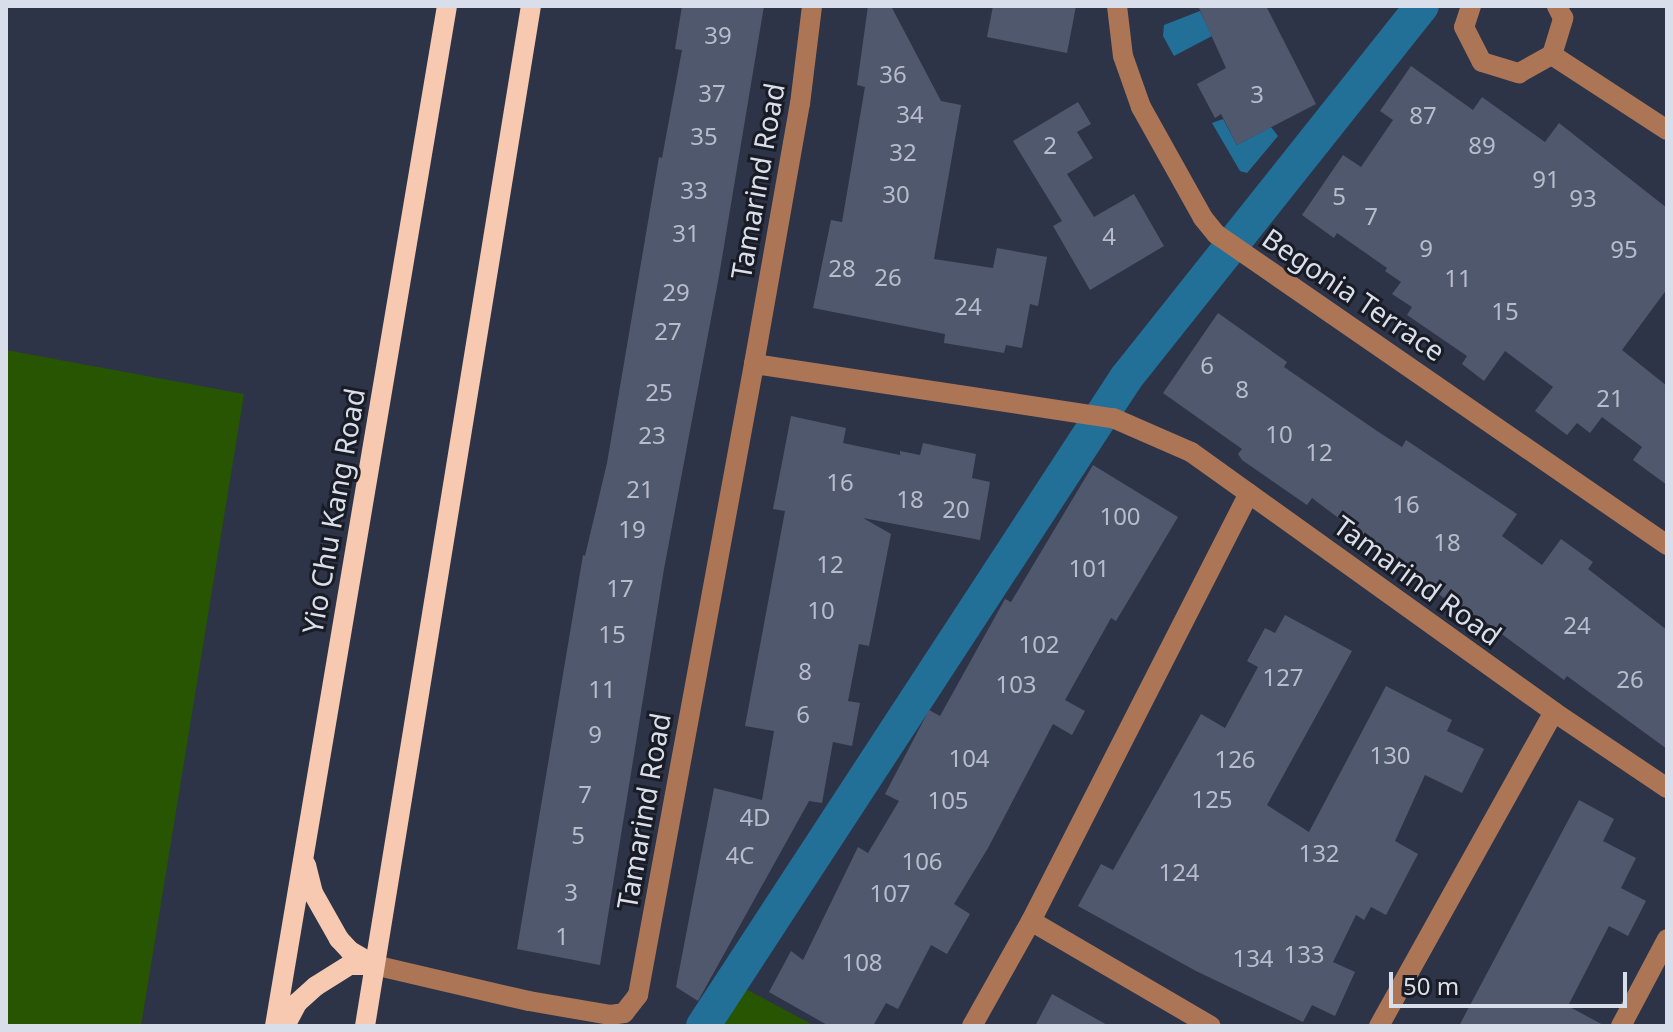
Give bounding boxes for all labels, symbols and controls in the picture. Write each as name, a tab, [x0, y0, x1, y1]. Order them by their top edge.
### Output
house number: 39	[704, 21, 732, 49]
house number: 36	[879, 60, 907, 88]
house number: 37	[698, 79, 726, 107]
street label: Tamarind Road	[723, 80, 791, 282]
house number: 3	[1250, 80, 1264, 108]
house number: 34	[896, 100, 924, 128]
house number: 87	[1409, 101, 1437, 129]
house number: 35	[690, 122, 718, 150]
house number: 2	[1043, 131, 1057, 159]
house number: 89	[1468, 131, 1496, 159]
house number: 32	[889, 138, 917, 166]
house number: 91	[1532, 165, 1560, 193]
house number: 33	[680, 176, 708, 204]
house number: 30	[882, 180, 910, 208]
house number: 5	[1332, 182, 1346, 210]
house number: 93	[1569, 184, 1597, 212]
house number: 7	[1364, 202, 1378, 230]
house number: 31	[672, 219, 700, 247]
street label: Begonia Terrace	[1256, 221, 1452, 367]
house number: 4	[1102, 222, 1116, 250]
house number: 9	[1419, 234, 1433, 262]
house number: 95	[1610, 235, 1638, 263]
house number: 28	[828, 254, 856, 282]
house number: 26	[874, 263, 902, 291]
house number: 11	[1444, 264, 1472, 292]
house number: 29	[662, 278, 690, 306]
house number: 24	[954, 292, 982, 320]
house number: 15	[1491, 297, 1519, 325]
house number: 27	[654, 317, 682, 345]
house number: 6	[1200, 351, 1214, 379]
house number: 8	[1235, 375, 1249, 403]
house number: 25	[645, 378, 673, 406]
house number: 21	[1596, 384, 1624, 412]
street label: Yio Chu Kang Road	[295, 385, 371, 637]
house number: 10	[1265, 420, 1293, 448]
house number: 23	[638, 421, 666, 449]
house number: 12	[1305, 438, 1333, 466]
house number: 16	[826, 468, 854, 496]
house number: 21	[626, 475, 654, 503]
house number: 18	[896, 485, 924, 513]
house number: 16	[1392, 490, 1420, 518]
house number: 20	[942, 495, 970, 523]
house number: 100	[1099, 502, 1141, 530]
street label: Tamarind Road	[1328, 508, 1508, 652]
house number: 19	[618, 515, 646, 543]
house number: 18	[1433, 528, 1461, 556]
house number: 12	[816, 550, 844, 578]
house number: 101	[1068, 554, 1110, 582]
house number: 17	[606, 574, 634, 602]
house number: 10	[807, 596, 835, 624]
house number: 24	[1563, 611, 1591, 639]
house number: 15	[598, 620, 626, 648]
house number: 102	[1018, 630, 1060, 658]
house number: 8	[798, 657, 812, 685]
house number: 127	[1262, 663, 1304, 691]
house number: 26	[1616, 665, 1644, 693]
house number: 103	[995, 670, 1037, 698]
house number: 11	[588, 675, 616, 703]
house number: 6	[796, 700, 810, 728]
street label: Tamarind Road	[609, 710, 677, 912]
house number: 9	[588, 720, 602, 748]
house number: 130	[1369, 741, 1411, 769]
house number: 104	[948, 744, 990, 772]
house number: 126	[1214, 745, 1256, 773]
house number: 7	[578, 780, 592, 808]
house number: 125	[1191, 785, 1233, 813]
house number: 105	[927, 786, 969, 814]
house number: 4D	[739, 803, 771, 831]
house number: 5	[571, 821, 585, 849]
house number: 132	[1298, 839, 1340, 867]
house number: 4C	[726, 841, 754, 869]
house number: 106	[901, 847, 943, 875]
house number: 124	[1158, 858, 1200, 886]
house number: 3	[564, 878, 578, 906]
house number: 107	[869, 879, 911, 907]
house number: 1	[555, 922, 569, 950]
house number: 133	[1283, 940, 1325, 968]
house number: 134	[1232, 944, 1274, 972]
house number: 108	[841, 948, 883, 976]
scale bar	[1393, 956, 1631, 1006]
text: 50 m	[1403, 969, 1459, 1002]

